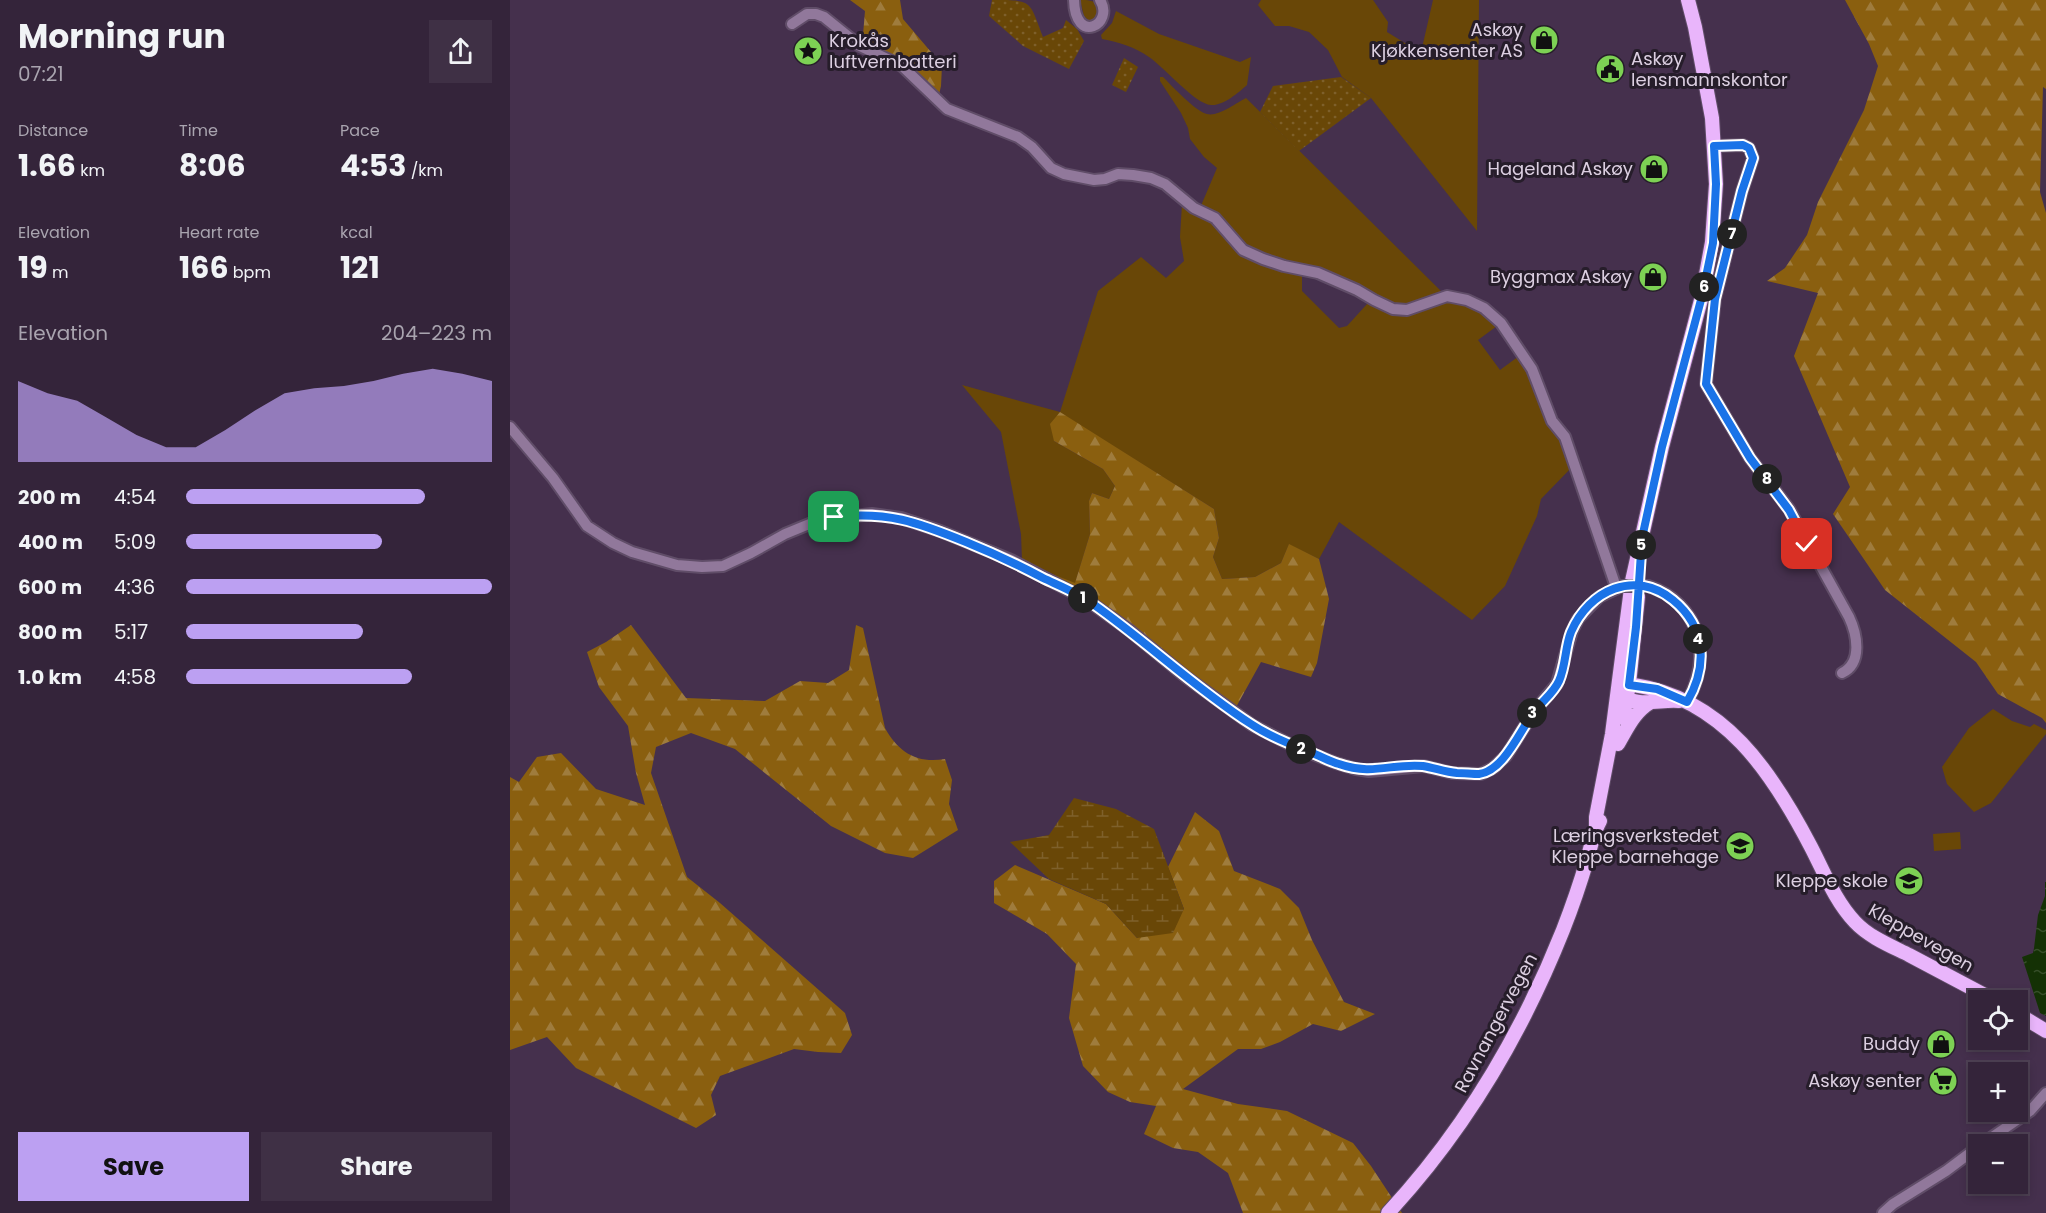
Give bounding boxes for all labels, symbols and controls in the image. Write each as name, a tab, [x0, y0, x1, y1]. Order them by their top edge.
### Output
text: Morning run	[18, 13, 226, 60]
place label: Askøy Kjøkkensenter AS	[1371, 17, 1523, 63]
button: share	[429, 20, 492, 83]
shop icon: Askøy Kjøkkensenter AS	[1528, 24, 1560, 56]
place label: Krokås luftvernbatteri	[829, 28, 957, 74]
place icon: Krokås luftvernbatteri	[792, 35, 824, 67]
place label: Askøy lensmannskontor	[1631, 46, 1788, 92]
public building icon: Askøy lensmannskontor	[1594, 53, 1626, 85]
text: 07:21	[18, 60, 64, 88]
text: Distance	[18, 119, 88, 142]
text: Time	[179, 119, 218, 142]
text: Pace	[340, 119, 380, 142]
text: 1.66	[18, 144, 76, 187]
text: 8:06	[179, 144, 246, 187]
text: 4:53	[340, 144, 406, 187]
shop icon: Hageland Askøy	[1638, 153, 1670, 185]
place label: Hageland Askøy	[1488, 156, 1633, 181]
text: km	[76, 159, 105, 182]
text: /km	[406, 159, 443, 182]
pin: 7	[1717, 219, 1747, 249]
text: Elevation	[18, 221, 90, 244]
text: Heart rate	[179, 221, 259, 244]
text: kcal	[340, 221, 373, 244]
text: 7	[1728, 222, 1736, 245]
text: 19	[18, 246, 48, 289]
text: 166	[179, 246, 229, 289]
text: 121	[340, 246, 380, 289]
text: m	[48, 261, 69, 284]
text: bpm	[229, 261, 271, 284]
shop icon: Byggmax Askøy	[1637, 261, 1669, 293]
place label: Byggmax Askøy	[1490, 264, 1632, 289]
pin: 6	[1689, 272, 1719, 302]
text: 6	[1699, 275, 1709, 298]
text: Elevation	[18, 319, 108, 347]
text: 204–223 m	[381, 319, 492, 347]
pin: 8	[1752, 464, 1782, 494]
text: 8	[1762, 467, 1772, 490]
text: 200 m	[18, 483, 81, 511]
text: 4:54	[114, 483, 156, 511]
pin	[808, 491, 859, 542]
icon: arrive	[817, 500, 850, 533]
pin	[1781, 518, 1832, 569]
icon: check	[1790, 527, 1823, 560]
text: 400 m	[18, 528, 83, 556]
text: 5:09	[114, 528, 156, 556]
pin: 5	[1626, 530, 1656, 560]
text: 5	[1636, 533, 1646, 556]
text: 600 m	[18, 573, 82, 601]
text: 4:36	[114, 573, 155, 601]
pin: 1	[1068, 583, 1098, 613]
text: 1	[1080, 586, 1086, 609]
text: 800 m	[18, 618, 82, 646]
text: 5:17	[114, 618, 148, 646]
pin: 4	[1683, 624, 1713, 654]
text: 4	[1693, 627, 1703, 650]
text: 1.0 km	[18, 663, 82, 691]
text: 4:58	[114, 663, 156, 691]
pin: 3	[1517, 698, 1547, 728]
text: 3	[1527, 701, 1537, 724]
pin: 2	[1286, 734, 1316, 764]
text: 2	[1296, 737, 1306, 760]
place label: Læringsverkstedet Kleppe barnehage	[1552, 823, 1719, 869]
school or university icon: Læringsverkstedet Kleppe barnehage	[1724, 830, 1756, 862]
school or university icon: Kleppe skole	[1893, 865, 1925, 897]
place label: Kleppe skole	[1776, 868, 1888, 893]
street label: Kleppevegen	[1864, 897, 1979, 978]
street label: Ravnangervegen	[1448, 949, 1543, 1097]
map controls	[1968, 990, 2028, 1194]
button: locate	[1968, 990, 2028, 1050]
shop icon: Buddy	[1925, 1028, 1957, 1060]
place label: Buddy	[1863, 1031, 1920, 1056]
button: +	[1968, 1062, 2028, 1122]
supermarket icon: Askøy senter	[1927, 1065, 1959, 1097]
place label: Askøy senter	[1808, 1068, 1922, 1093]
button: Save	[18, 1132, 249, 1201]
button: Share	[261, 1132, 492, 1201]
button: −	[1968, 1134, 2028, 1194]

